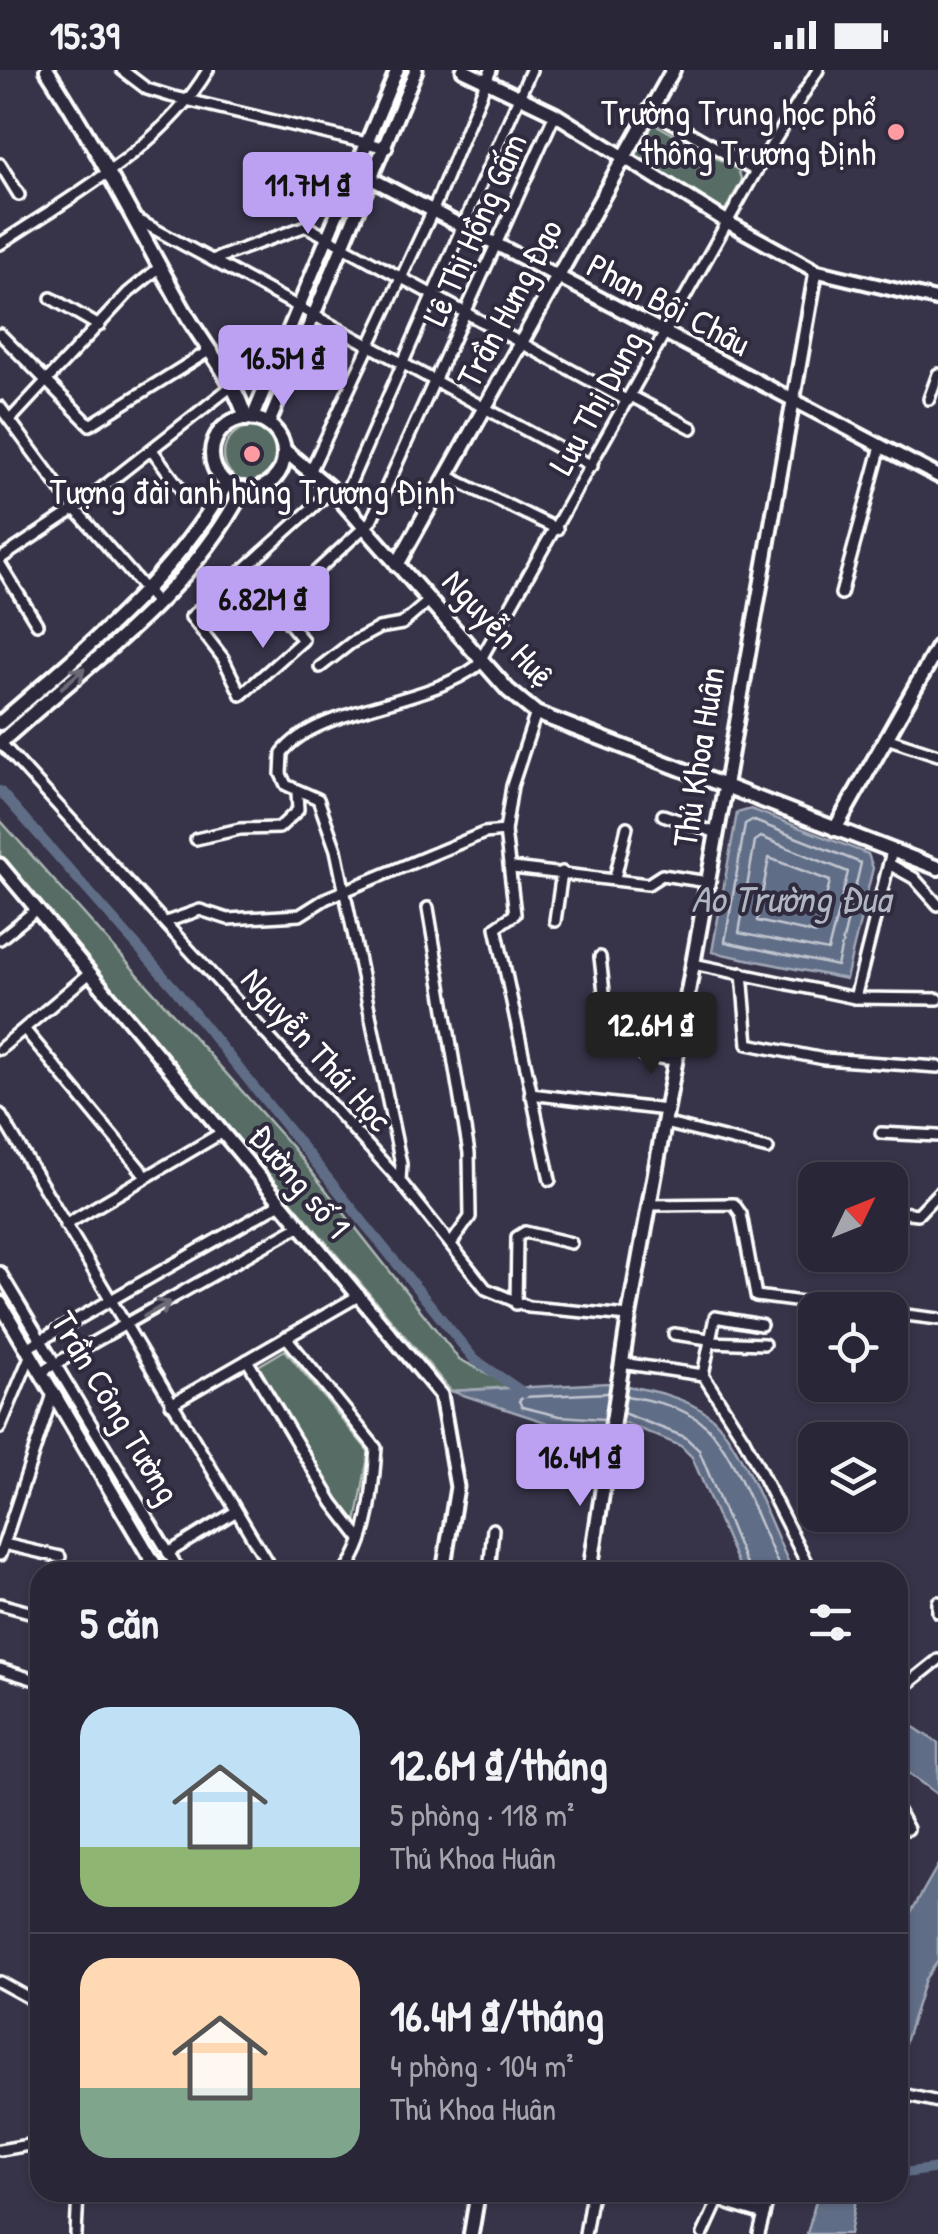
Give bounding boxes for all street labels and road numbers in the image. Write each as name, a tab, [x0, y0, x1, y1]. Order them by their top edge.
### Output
street label: Lê Thị Hồng Gấm	[411, 125, 537, 333]
street label: Trần Hưng Đạo	[445, 211, 573, 395]
street label: Phan Bội Châu	[579, 241, 759, 367]
street label: Lưu Thị Dung	[537, 321, 655, 483]
street label: Nguyễn Huệ	[432, 559, 566, 697]
street label: Thủ Khoa Huân	[661, 663, 735, 851]
street label: Nguyễn Thái Học	[231, 957, 404, 1141]
street label: Đường số 1	[239, 1114, 361, 1248]
street label: Trần Công Tường	[40, 1302, 192, 1512]

